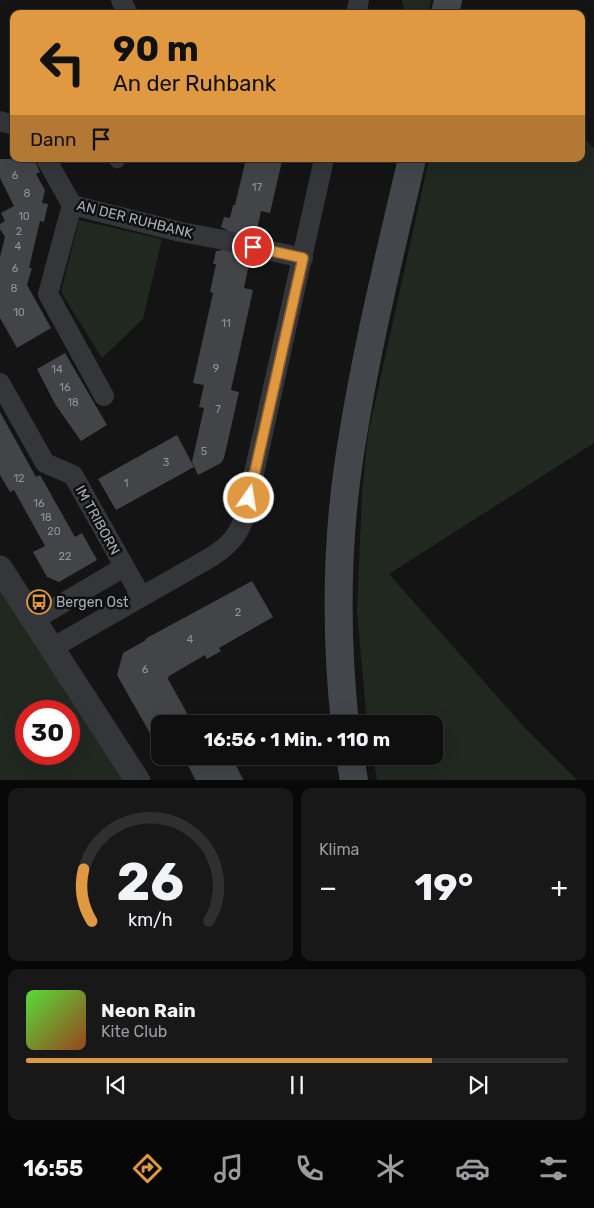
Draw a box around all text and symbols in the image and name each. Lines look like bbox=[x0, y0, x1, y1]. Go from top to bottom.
text: 90 m bbox=[113, 28, 199, 70]
icon: left bbox=[30, 30, 95, 95]
text: An der Ruhbank bbox=[113, 70, 276, 97]
icon: arrive bbox=[87, 125, 115, 153]
text: Dann bbox=[30, 128, 77, 151]
house number: 6 bbox=[12, 169, 19, 182]
house number: 17 bbox=[252, 181, 263, 194]
house number: 8 bbox=[24, 187, 31, 200]
street label: AN DER RUHBANK bbox=[75, 197, 195, 242]
house number: 10 bbox=[18, 210, 30, 223]
house number: 2 bbox=[16, 225, 22, 238]
pin bbox=[232, 226, 274, 268]
icon: arrive bbox=[239, 233, 267, 261]
house number: 4 bbox=[15, 240, 22, 253]
house number: 6 bbox=[12, 262, 19, 275]
house number: 8 bbox=[11, 282, 18, 295]
house number: 10 bbox=[13, 306, 25, 319]
house number: 11 bbox=[221, 317, 231, 330]
house number: 9 bbox=[213, 362, 219, 375]
house number: 14 bbox=[51, 363, 63, 376]
house number: 16 bbox=[59, 381, 71, 394]
house number: 18 bbox=[67, 396, 79, 409]
house number: 7 bbox=[215, 403, 221, 416]
house number: 5 bbox=[201, 445, 208, 458]
house number: 3 bbox=[163, 456, 170, 469]
position arrow bbox=[222, 471, 274, 523]
house number: 12 bbox=[13, 472, 25, 485]
house number: 1 bbox=[124, 477, 128, 490]
street label: IM TRIBORN bbox=[71, 483, 124, 558]
house number: 16 bbox=[33, 497, 45, 510]
house number: 18 bbox=[40, 511, 52, 524]
house number: 20 bbox=[47, 525, 61, 538]
house number: 22 bbox=[59, 550, 71, 563]
bus stop icon: Bergen Ost bbox=[26, 589, 52, 615]
place label: Bergen Ost bbox=[56, 594, 129, 611]
house number: 2 bbox=[235, 606, 241, 619]
house number: 4 bbox=[187, 633, 194, 646]
house number: 6 bbox=[142, 663, 149, 676]
speed limit sign: 30 bbox=[15, 700, 80, 765]
text: 16:56 · 1 Min. · 110 m bbox=[204, 728, 390, 751]
text: Klima bbox=[319, 840, 359, 859]
text: 26 bbox=[117, 851, 184, 913]
text: 19° bbox=[414, 864, 473, 910]
text: − bbox=[319, 871, 337, 904]
text: + bbox=[551, 871, 568, 904]
text: km/h bbox=[128, 909, 173, 930]
text: Neon Rain bbox=[101, 999, 196, 1022]
text: Kite Club bbox=[101, 1022, 167, 1041]
icon: previous bbox=[102, 1071, 130, 1099]
icon: pause bbox=[283, 1071, 311, 1099]
icon: next bbox=[464, 1071, 492, 1099]
icon: directions bbox=[130, 1151, 165, 1186]
icon: music bbox=[211, 1151, 246, 1186]
icon: phone bbox=[292, 1151, 327, 1186]
icon: climate bbox=[373, 1151, 408, 1186]
icon: car bbox=[455, 1151, 490, 1186]
icon: filters bbox=[536, 1151, 571, 1186]
text: 16:55 bbox=[23, 1155, 83, 1182]

